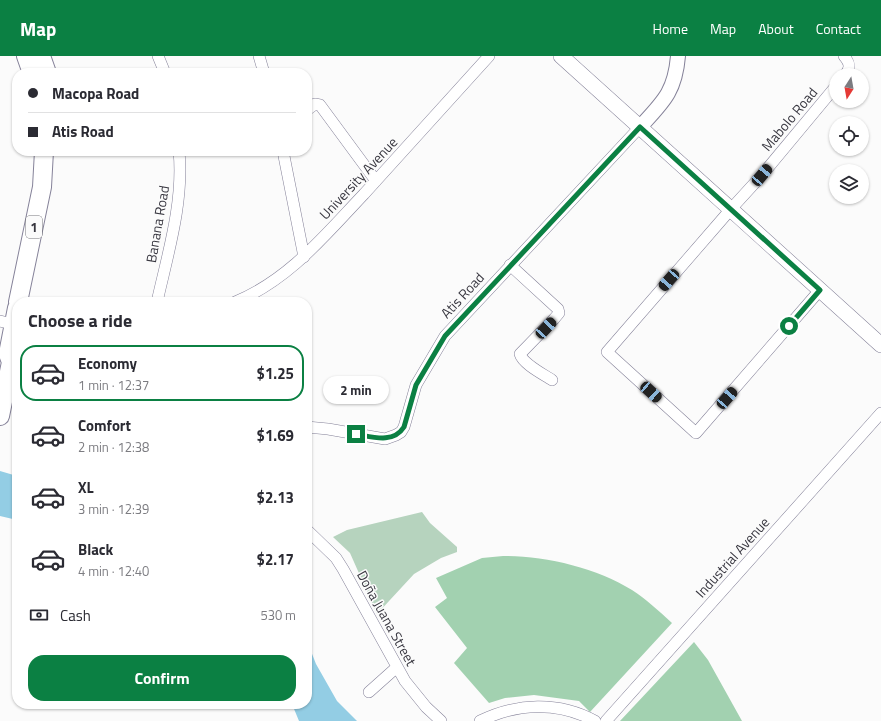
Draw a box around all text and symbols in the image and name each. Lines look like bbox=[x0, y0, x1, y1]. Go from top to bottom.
text: Map bbox=[20, 14, 56, 43]
text: Home bbox=[653, 18, 688, 39]
text: Map bbox=[710, 18, 736, 39]
text: About bbox=[758, 18, 794, 39]
text: Contact bbox=[816, 18, 861, 39]
north arrow bbox=[829, 68, 869, 108]
map controls bbox=[829, 68, 869, 204]
text: Macopa Road bbox=[52, 82, 139, 105]
street label: Mabolo Road bbox=[756, 83, 822, 155]
button: locate bbox=[829, 116, 869, 156]
text: Atis Road bbox=[52, 120, 114, 143]
street label: University Avenue bbox=[314, 132, 402, 224]
car bbox=[750, 162, 774, 188]
button: layers bbox=[829, 164, 869, 204]
street label: Banana Road bbox=[140, 184, 174, 264]
road number: 1 bbox=[26, 216, 42, 238]
street label: Atis Road bbox=[435, 267, 489, 323]
car bbox=[657, 267, 681, 293]
text: Choose a ride bbox=[28, 307, 132, 334]
car bbox=[533, 315, 559, 341]
route start bbox=[780, 317, 798, 335]
text: Economy bbox=[78, 352, 137, 375]
icon: car bbox=[30, 355, 66, 391]
text: $1.25 bbox=[257, 362, 294, 385]
text: 1 min · 12:37 bbox=[78, 375, 149, 395]
callout: 2 min bbox=[323, 376, 389, 404]
text: 2 min bbox=[340, 380, 372, 400]
car bbox=[638, 380, 664, 404]
car bbox=[715, 385, 739, 411]
text: Comfort bbox=[78, 414, 131, 437]
icon: car bbox=[30, 417, 66, 453]
text: $1.69 bbox=[257, 424, 294, 447]
route end bbox=[347, 425, 365, 443]
text: 2 min · 12:38 bbox=[78, 437, 149, 457]
text: XL bbox=[78, 476, 94, 499]
icon: car bbox=[30, 479, 66, 515]
text: $2.13 bbox=[257, 486, 294, 509]
text: 3 min · 12:39 bbox=[78, 499, 149, 519]
street label: Industrial Avenue bbox=[690, 512, 774, 602]
text: Black bbox=[78, 538, 113, 561]
icon: car bbox=[30, 541, 66, 577]
text: $2.17 bbox=[257, 548, 294, 571]
text: 4 min · 12:40 bbox=[78, 561, 149, 581]
street label: Doña Juana Street bbox=[352, 566, 422, 670]
icon: cash bbox=[28, 604, 50, 626]
text: Cash bbox=[60, 604, 91, 627]
text: 530 m bbox=[260, 605, 296, 625]
button: Confirm bbox=[28, 655, 296, 701]

